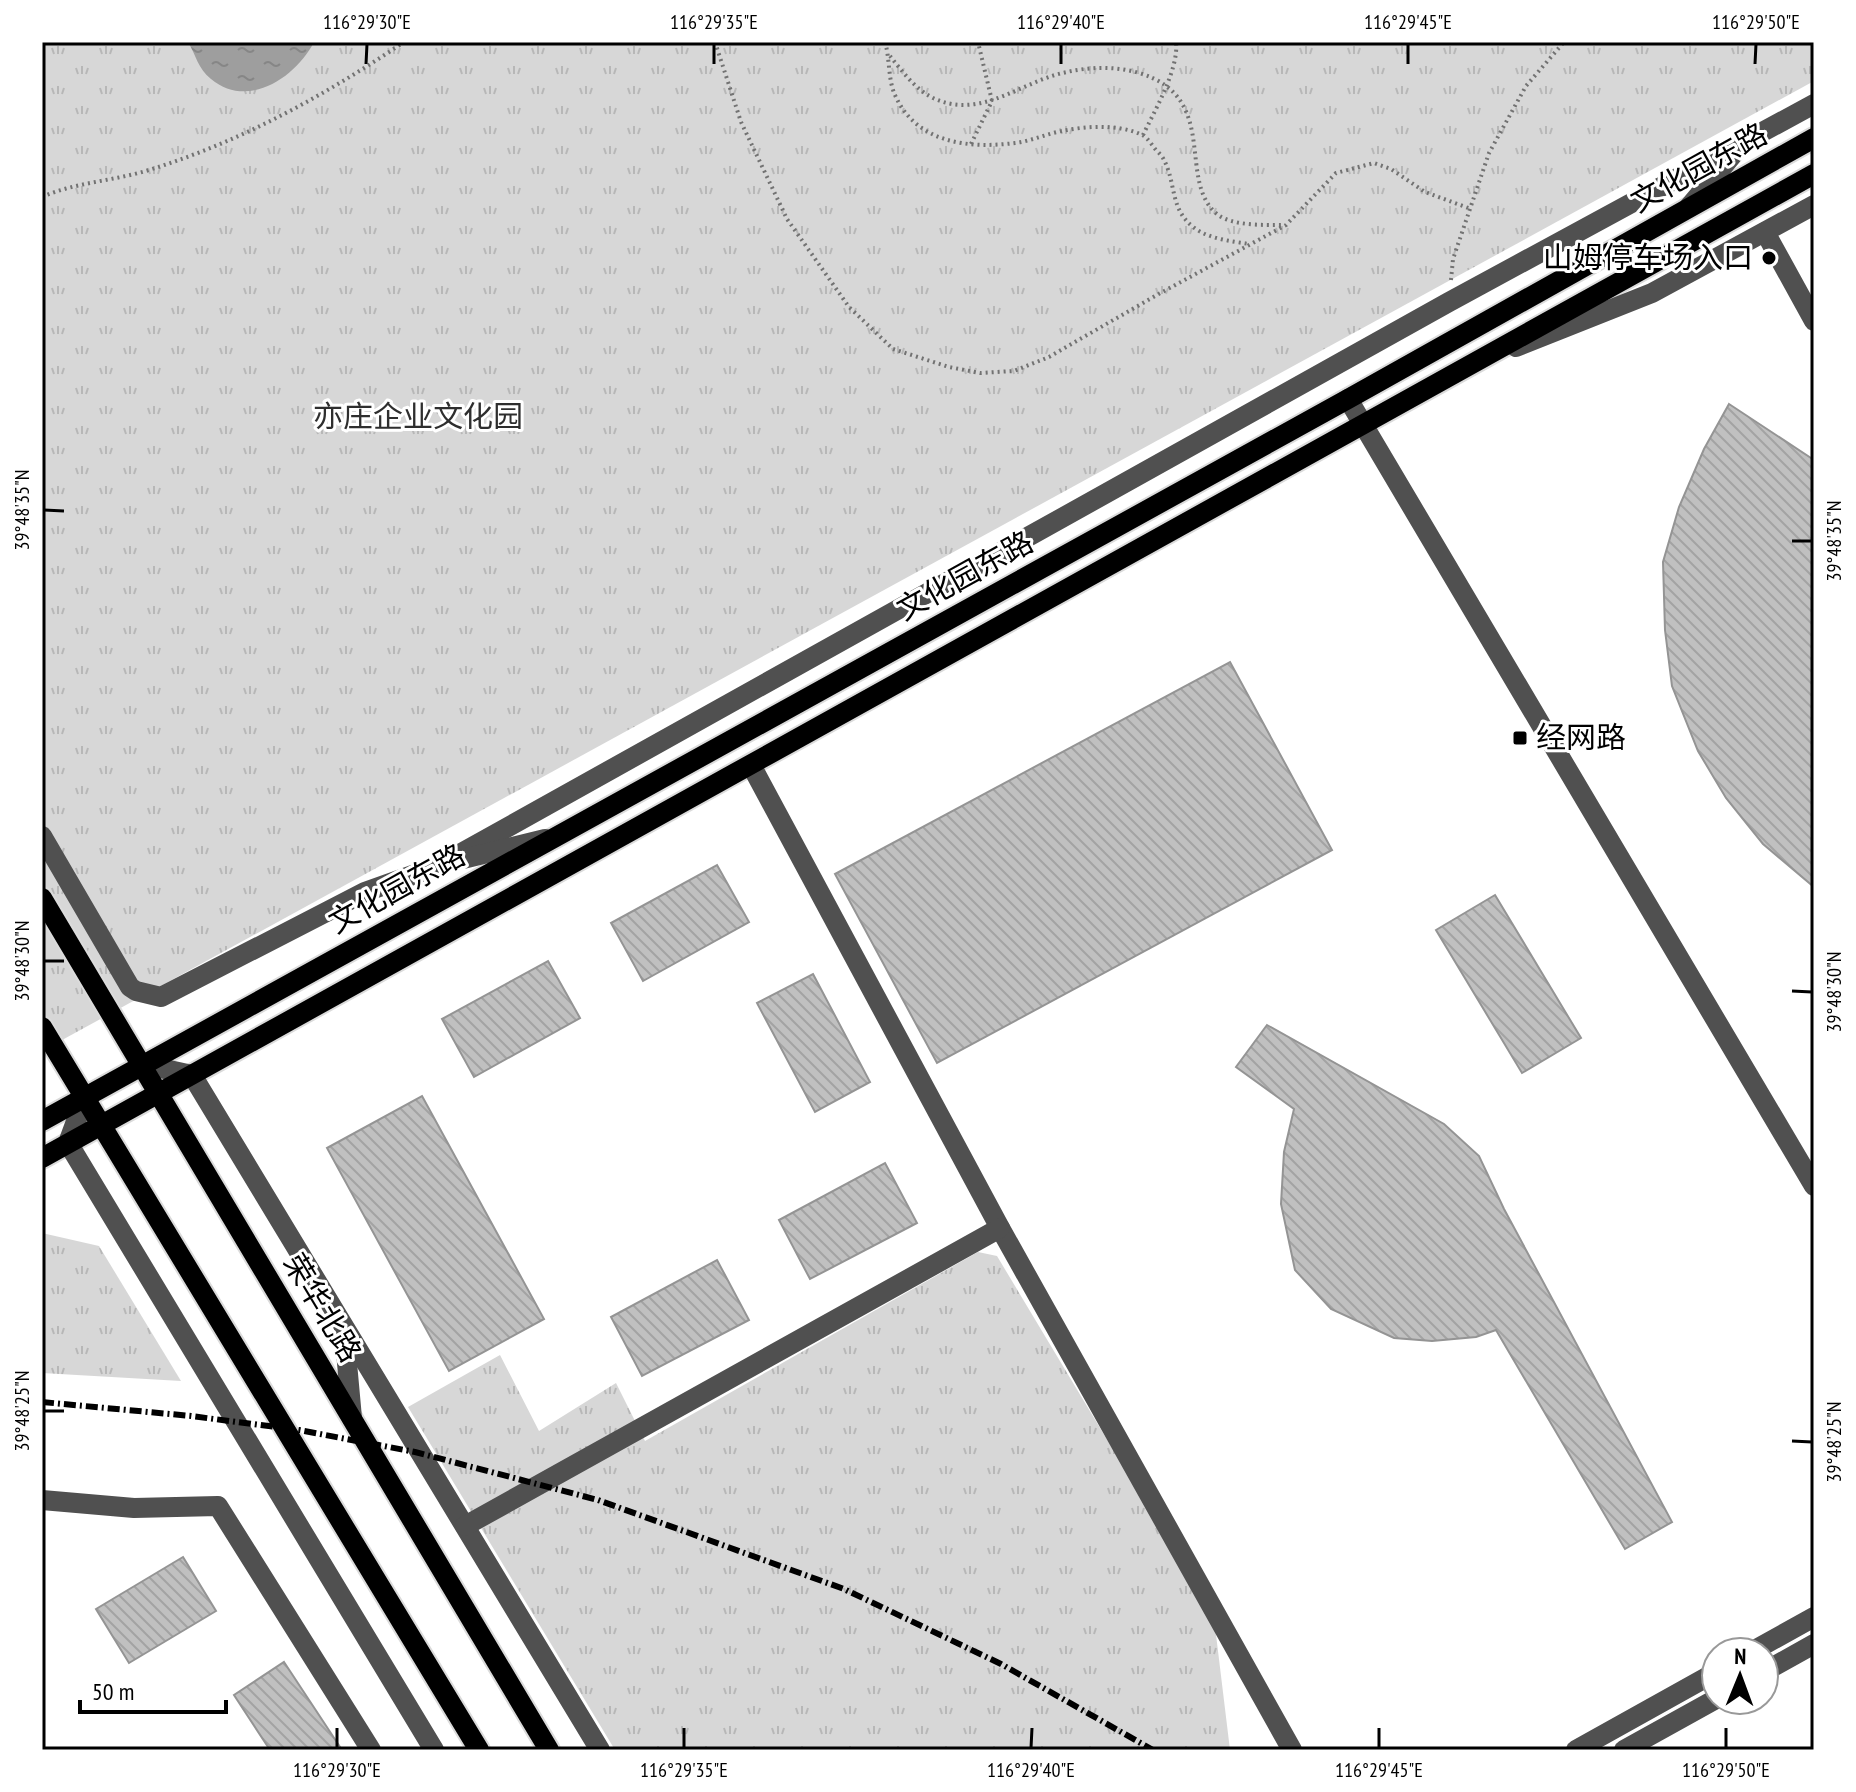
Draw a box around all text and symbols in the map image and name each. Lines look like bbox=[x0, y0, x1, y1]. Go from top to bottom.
text: 116°29'30"E bbox=[323, 9, 411, 35]
text: 116°29'35"E bbox=[670, 9, 758, 35]
text: 116°29'40"E bbox=[1017, 9, 1105, 35]
text: 116°29'45"E bbox=[1364, 9, 1452, 35]
text: 116°29'50"E bbox=[1712, 9, 1800, 35]
street label: 文化园东路 bbox=[1623, 113, 1773, 220]
place label: 山姆停车场入口 bbox=[1543, 237, 1753, 276]
marker: 山姆停车场入口 bbox=[1760, 249, 1778, 267]
park label: 亦庄企业文化园 bbox=[313, 396, 523, 435]
text: 39°48'35"N bbox=[9, 470, 35, 550]
text: 39°48'35"N bbox=[1821, 501, 1847, 581]
street label: 文化园东路 bbox=[889, 521, 1039, 628]
place label: 经网路 bbox=[1536, 717, 1626, 756]
marker: 经网路 bbox=[1511, 729, 1529, 747]
street label: 文化园东路 bbox=[321, 834, 471, 941]
text: 39°48'30"N bbox=[9, 921, 35, 1001]
text: 39°48'30"N bbox=[1821, 952, 1847, 1032]
street label: 荣华北路 bbox=[276, 1246, 371, 1369]
text: 39°48'25"N bbox=[9, 1371, 35, 1451]
text: 39°48'25"N bbox=[1821, 1402, 1847, 1482]
north arrow bbox=[1700, 1636, 1780, 1716]
text: N bbox=[1734, 1642, 1747, 1670]
scale bar bbox=[80, 1664, 226, 1714]
text: 50 m bbox=[92, 1676, 134, 1707]
text: 116°29'30"E bbox=[293, 1757, 381, 1783]
text: 116°29'35"E bbox=[640, 1757, 728, 1783]
text: 116°29'40"E bbox=[987, 1757, 1075, 1783]
text: 116°29'45"E bbox=[1335, 1757, 1423, 1783]
text: 116°29'50"E bbox=[1682, 1757, 1770, 1783]

